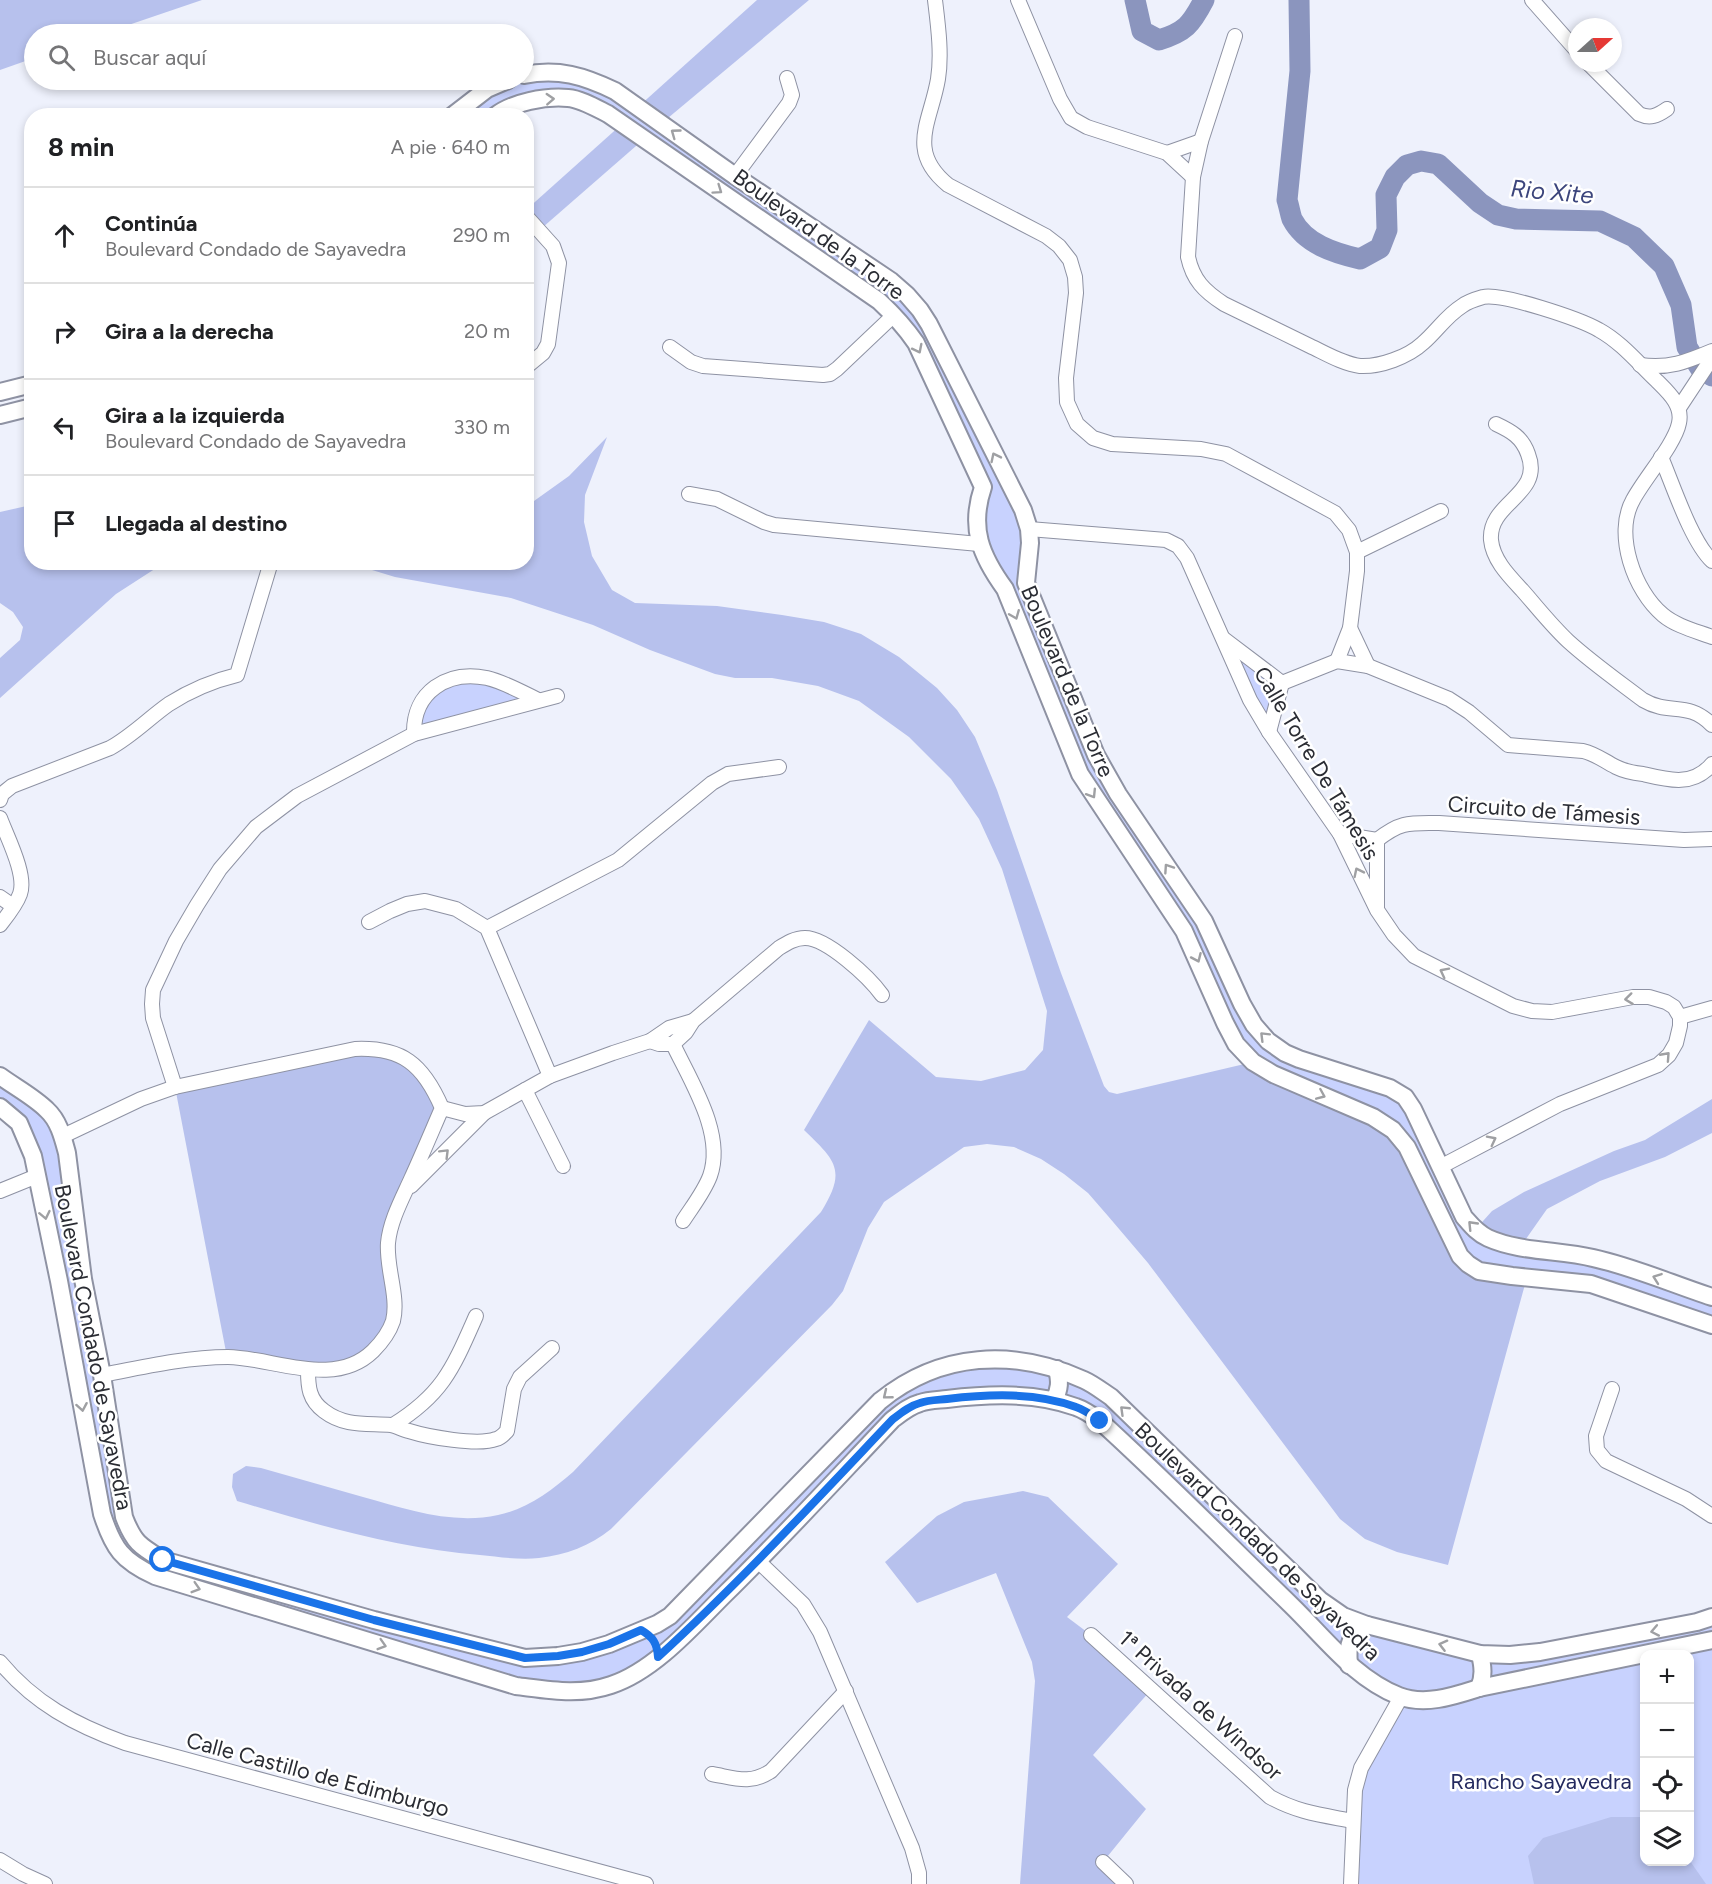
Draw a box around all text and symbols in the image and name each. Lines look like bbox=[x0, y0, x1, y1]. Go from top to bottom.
north arrow bbox=[1568, 18, 1622, 72]
search box bbox=[24, 24, 534, 90]
icon: search bbox=[45, 41, 78, 74]
text: Buscar aquí bbox=[93, 44, 206, 71]
one-way arrow bbox=[545, 93, 554, 106]
one-way arrow bbox=[671, 129, 682, 140]
text: 8 min bbox=[48, 131, 114, 163]
text: A pie · 640 m bbox=[391, 135, 510, 159]
street label: Boulevard de la Torre bbox=[728, 163, 910, 306]
water label: Rio Xite bbox=[1509, 173, 1595, 210]
one-way arrow bbox=[711, 183, 722, 194]
text: Continúa bbox=[105, 210, 198, 237]
icon: ahead bbox=[48, 219, 81, 252]
text: 290 m bbox=[453, 223, 510, 247]
text: Boulevard Condado de Sayavedra bbox=[105, 237, 406, 261]
icon: right bbox=[48, 315, 81, 348]
text: Gira a la derecha bbox=[105, 318, 274, 345]
text: 20 m bbox=[464, 319, 510, 343]
one-way arrow bbox=[911, 342, 922, 353]
text: Gira a la izquierda bbox=[105, 402, 285, 429]
icon: left bbox=[48, 411, 81, 444]
text: 330 m bbox=[453, 415, 510, 439]
text: Boulevard Condado de Sayavedra bbox=[105, 429, 406, 453]
one-way arrow bbox=[991, 452, 1002, 463]
icon: arrive bbox=[48, 507, 81, 540]
text: Llegada al destino bbox=[105, 510, 287, 537]
street label: Boulevard de la Torre bbox=[1015, 581, 1120, 781]
one-way arrow bbox=[1008, 608, 1020, 619]
street label: Calle Torre De Támesis bbox=[1248, 662, 1385, 865]
one-way arrow bbox=[1085, 787, 1096, 798]
street label: Circuito de Támesis bbox=[1447, 790, 1641, 831]
one-way arrow bbox=[1164, 863, 1175, 874]
one-way arrow bbox=[1354, 868, 1366, 879]
one-way arrow bbox=[1190, 951, 1202, 962]
one-way arrow bbox=[1440, 967, 1451, 979]
one-way arrow bbox=[1625, 992, 1634, 1004]
one-way arrow bbox=[1261, 1032, 1271, 1043]
one-way arrow bbox=[1659, 1052, 1670, 1062]
one-way arrow bbox=[1314, 1088, 1325, 1100]
one-way arrow bbox=[1486, 1135, 1497, 1147]
one-way arrow bbox=[437, 1149, 448, 1160]
street label: Boulevard Condado de Sayavedra bbox=[49, 1182, 138, 1512]
one-way arrow bbox=[38, 1210, 51, 1220]
one-way arrow bbox=[1468, 1221, 1479, 1232]
one-way arrow bbox=[1652, 1272, 1663, 1285]
one-way arrow bbox=[883, 1387, 894, 1398]
one-way arrow bbox=[75, 1402, 88, 1412]
one-way arrow bbox=[1121, 1406, 1132, 1417]
route end bbox=[1086, 1407, 1112, 1433]
street label: Boulevard Condado de Sayavedra bbox=[1129, 1417, 1386, 1666]
route start bbox=[149, 1546, 175, 1572]
one-way arrow bbox=[190, 1581, 201, 1593]
one-way arrow bbox=[1651, 1624, 1661, 1637]
street label: 1ª Privada de Windsor bbox=[1113, 1625, 1289, 1786]
one-way arrow bbox=[376, 1638, 387, 1650]
one-way arrow bbox=[1438, 1639, 1448, 1652]
map controls bbox=[1640, 1650, 1694, 1866]
button: + bbox=[1640, 1650, 1694, 1704]
button: − bbox=[1640, 1704, 1694, 1758]
street label: Calle Castillo de Edimburgo bbox=[183, 1726, 452, 1823]
button: locate bbox=[1640, 1758, 1694, 1812]
park label: Rancho Sayavedra bbox=[1450, 1768, 1632, 1795]
button: layers bbox=[1640, 1812, 1694, 1866]

